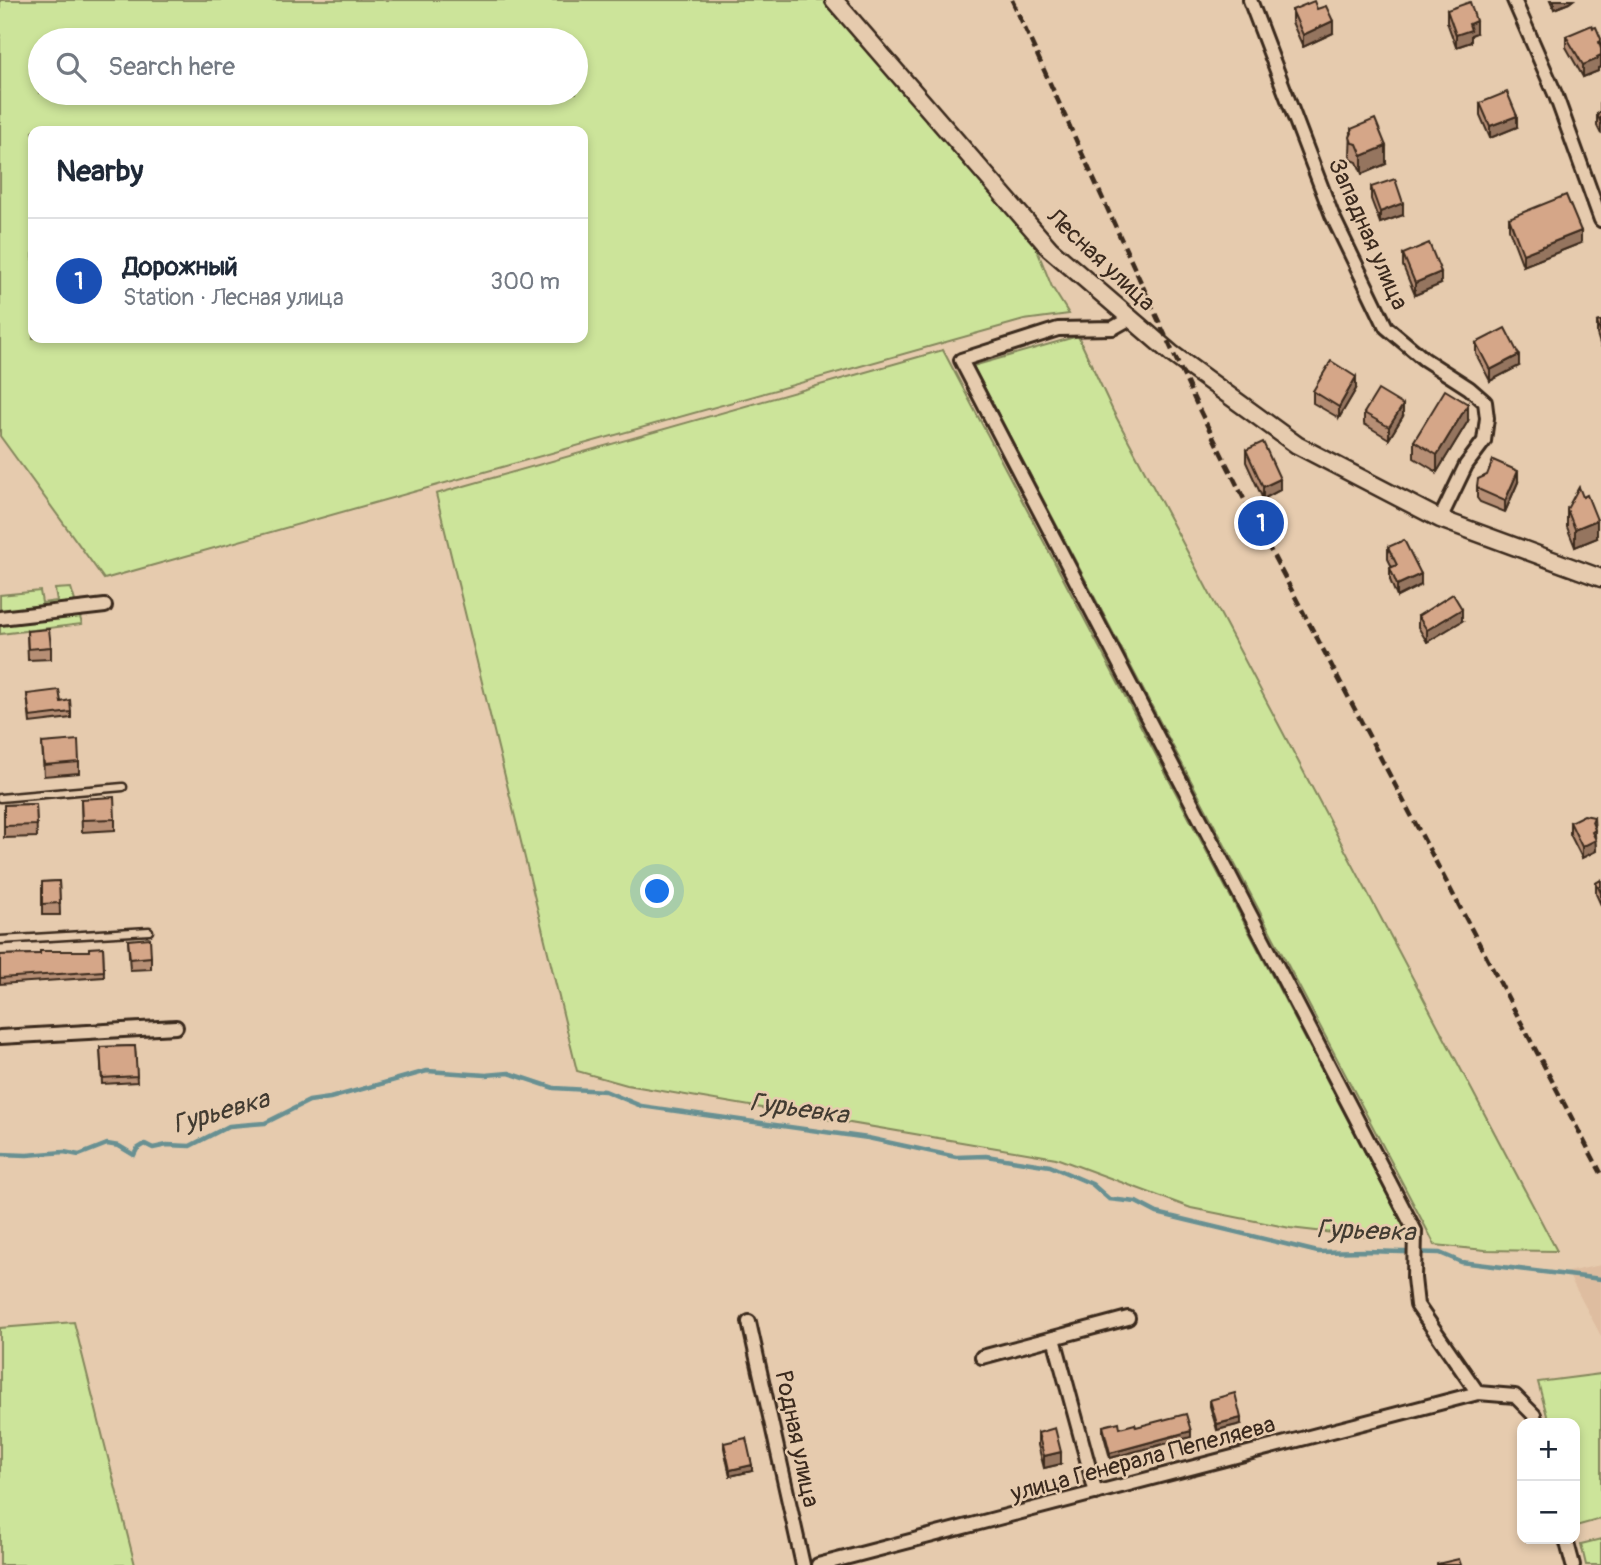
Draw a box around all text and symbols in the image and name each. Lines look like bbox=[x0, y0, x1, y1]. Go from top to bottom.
search box bbox=[28, 28, 588, 105]
icon: search bbox=[52, 48, 90, 86]
text: Search here bbox=[108, 51, 235, 83]
text: Nearby bbox=[56, 153, 143, 190]
street label: Западная улица bbox=[1322, 154, 1414, 314]
street label: Лесная улица bbox=[1040, 202, 1161, 318]
text: Дорожный bbox=[123, 251, 238, 283]
text: 1 bbox=[75, 267, 84, 296]
text: 300 m bbox=[490, 267, 560, 296]
text: Station · Лесная улица bbox=[123, 283, 344, 312]
pin: 1 bbox=[1238, 497, 1284, 549]
your location bbox=[640, 874, 674, 908]
water label: Гурьевка bbox=[169, 1082, 275, 1141]
water label: Гурьевка bbox=[748, 1086, 852, 1132]
water label: Гурьевка bbox=[1316, 1213, 1418, 1249]
street label: Родная улица bbox=[768, 1368, 826, 1510]
street label: улица Генерала Пепеляева bbox=[1007, 1410, 1278, 1509]
map controls bbox=[1517, 1418, 1580, 1544]
button: + bbox=[1517, 1418, 1580, 1481]
button: − bbox=[1517, 1481, 1580, 1544]

